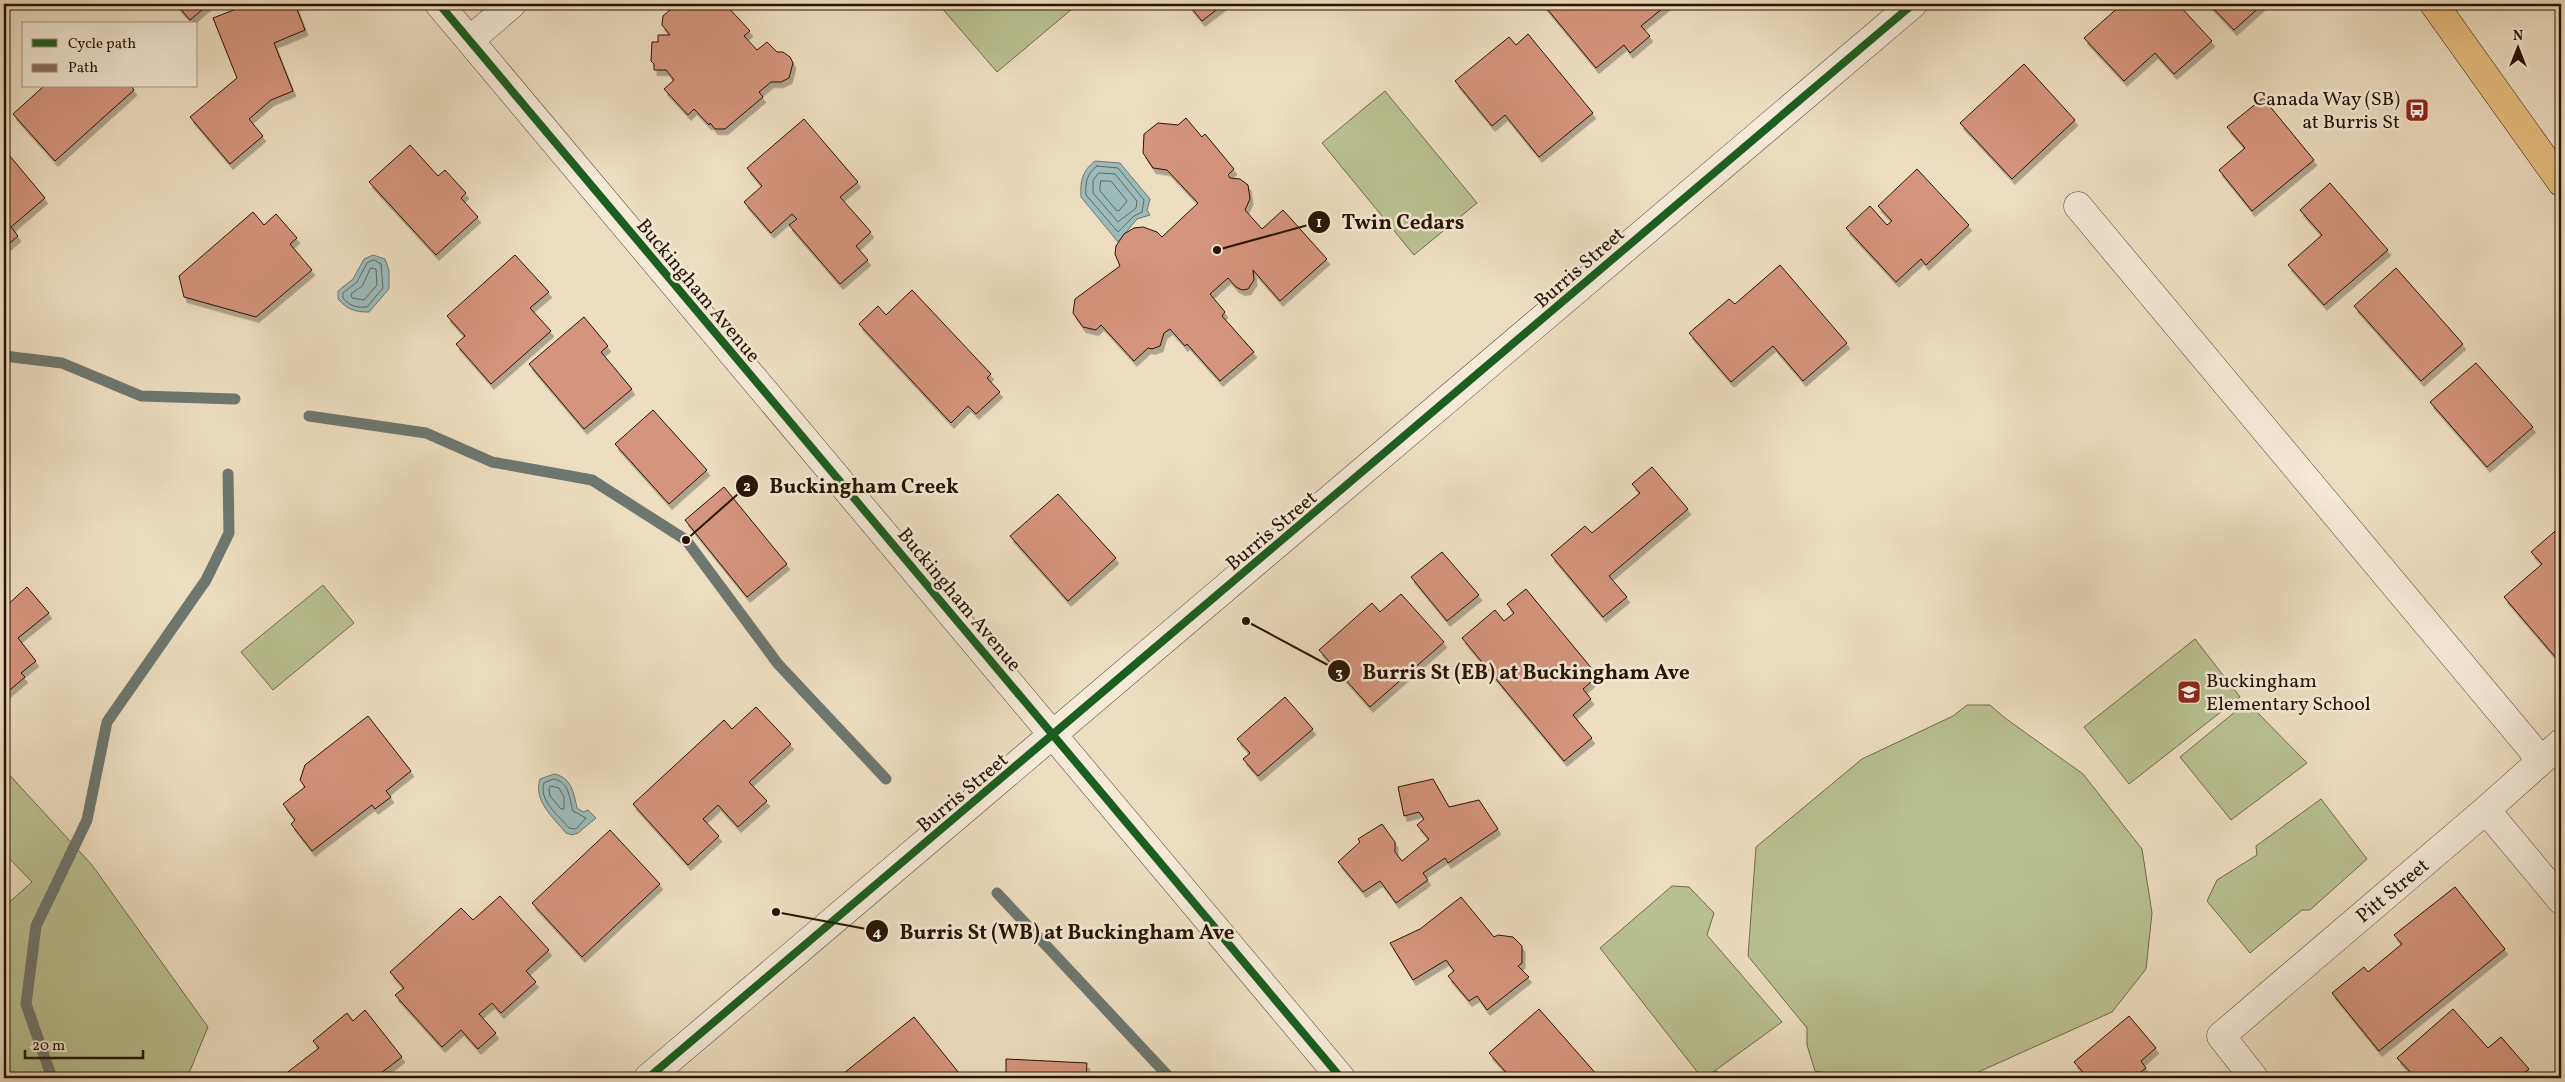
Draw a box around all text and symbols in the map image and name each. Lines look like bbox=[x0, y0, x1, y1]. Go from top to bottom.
legend bbox=[22, 22, 198, 88]
north arrow bbox=[2492, 22, 2542, 72]
text: N bbox=[2513, 27, 2523, 46]
text: Cycle path bbox=[68, 34, 136, 55]
text: Path bbox=[68, 58, 98, 79]
place label: Canada Way (SB) at Burris St bbox=[2253, 86, 2400, 137]
bus stop icon: Canada Way (SB) at Burris St bbox=[2404, 97, 2430, 123]
callout: Twin Cedars bbox=[1306, 204, 1474, 240]
text: Twin Cedars bbox=[1342, 209, 1464, 238]
street label: Buckingham Avenue bbox=[629, 213, 766, 369]
text: 1 bbox=[1316, 213, 1322, 234]
street label: Burris Street bbox=[1529, 221, 1632, 316]
callout: Buckingham Creek bbox=[735, 468, 969, 504]
text: Buckingham Creek bbox=[769, 473, 959, 502]
text: 2 bbox=[743, 477, 751, 498]
street label: Burris Street bbox=[1221, 485, 1324, 578]
street label: Buckingham Avenue bbox=[890, 522, 1027, 678]
callout: Burris St (EB) at Buckingham Ave bbox=[1327, 653, 1699, 689]
text: Burris St (EB) at Buckingham Ave bbox=[1362, 659, 1690, 688]
text: 3 bbox=[1335, 663, 1343, 684]
place label: Buckingham Elementary School bbox=[2206, 668, 2371, 719]
school or university icon: Buckingham Elementary School bbox=[2176, 679, 2202, 705]
street label: Burris Street bbox=[912, 747, 1015, 840]
street label: Pitt Street bbox=[2351, 853, 2436, 931]
callout: Burris St (WB) at Buckingham Ave bbox=[864, 913, 1245, 949]
text: Burris St (WB) at Buckingham Ave bbox=[899, 919, 1235, 948]
text: 4 bbox=[872, 923, 882, 944]
scale bar bbox=[25, 1027, 142, 1059]
text: 20 m bbox=[32, 1036, 65, 1057]

